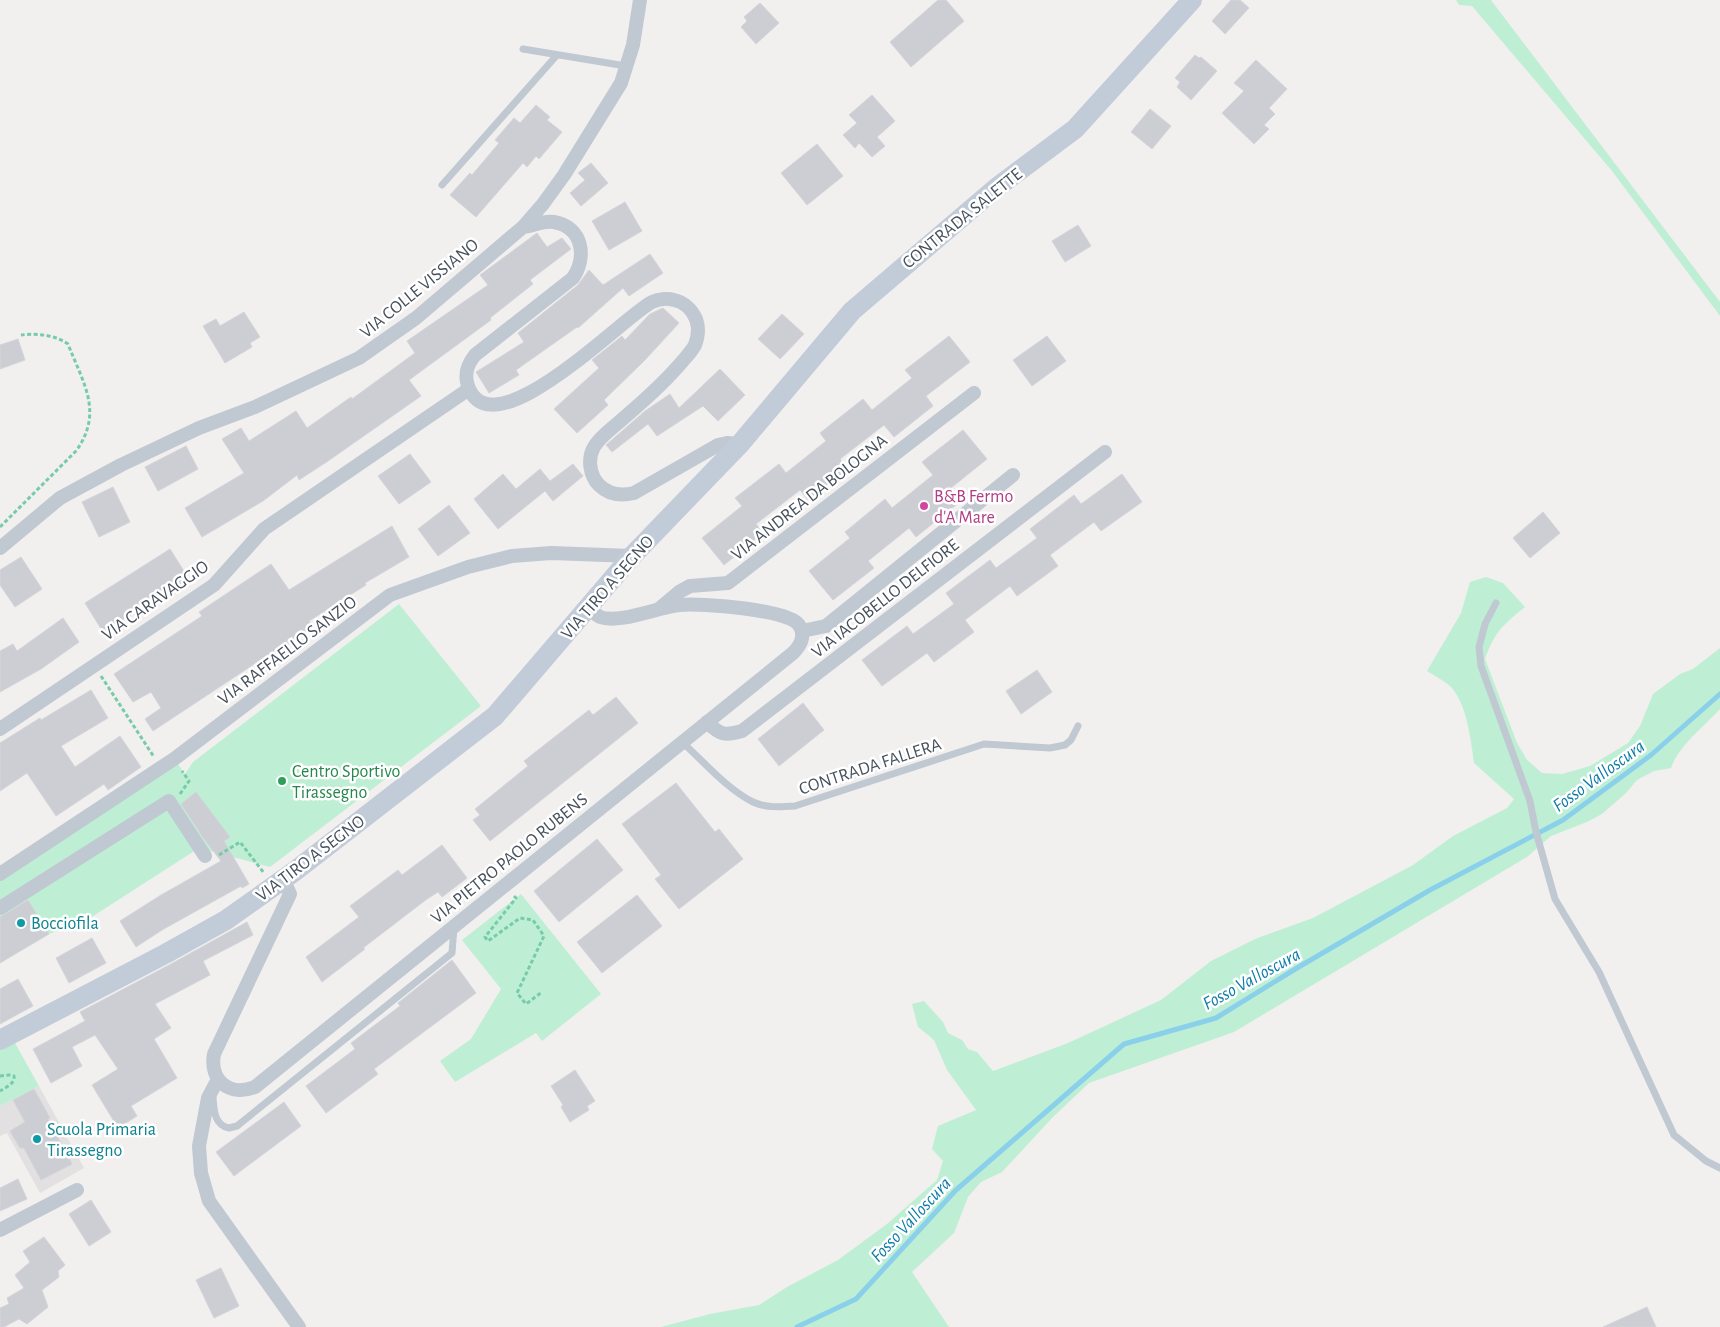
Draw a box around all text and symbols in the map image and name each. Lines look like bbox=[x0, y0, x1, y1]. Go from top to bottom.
street label: CONTRADA SALETTE bbox=[899, 165, 1026, 272]
street label: VIA COLLE VISSIANO bbox=[357, 236, 482, 342]
street label: VIA ANDREA DA BOLOGNA bbox=[728, 431, 891, 564]
place label: B&B Fermo d'A Mare bbox=[934, 488, 1013, 527]
marker: B&B Fermo d'A Mare bbox=[918, 500, 930, 512]
street label: VIA TIRO A SEGNO bbox=[558, 532, 657, 643]
street label: VIA IACOBELLO DELFIORE bbox=[809, 536, 963, 662]
street label: VIA CARAVAGGIO bbox=[99, 557, 212, 644]
street label: VIA RAFFAELLO SANZIO bbox=[215, 593, 360, 709]
street label: CONTRADA FALLERA bbox=[797, 735, 944, 798]
water label: Fosso Valloscura bbox=[1550, 737, 1648, 816]
place label: Centro Sportivo Tirassegno bbox=[292, 763, 401, 802]
marker: Centro Sportivo Tirassegno bbox=[276, 775, 288, 787]
street label: VIA PIETRO PAOLO RUBENS bbox=[428, 790, 591, 927]
street label: VIA TIRO A SEGNO bbox=[253, 812, 368, 905]
place label: Bocciofila bbox=[31, 915, 99, 933]
marker: Bocciofila bbox=[15, 917, 27, 929]
water label: Fosso Valloscura bbox=[1200, 945, 1304, 1014]
place label: Scuola Primaria Tirassegno bbox=[47, 1121, 156, 1160]
marker: Scuola Primaria Tirassegno bbox=[31, 1133, 43, 1145]
water label: Fosso Valloscura bbox=[867, 1174, 955, 1266]

